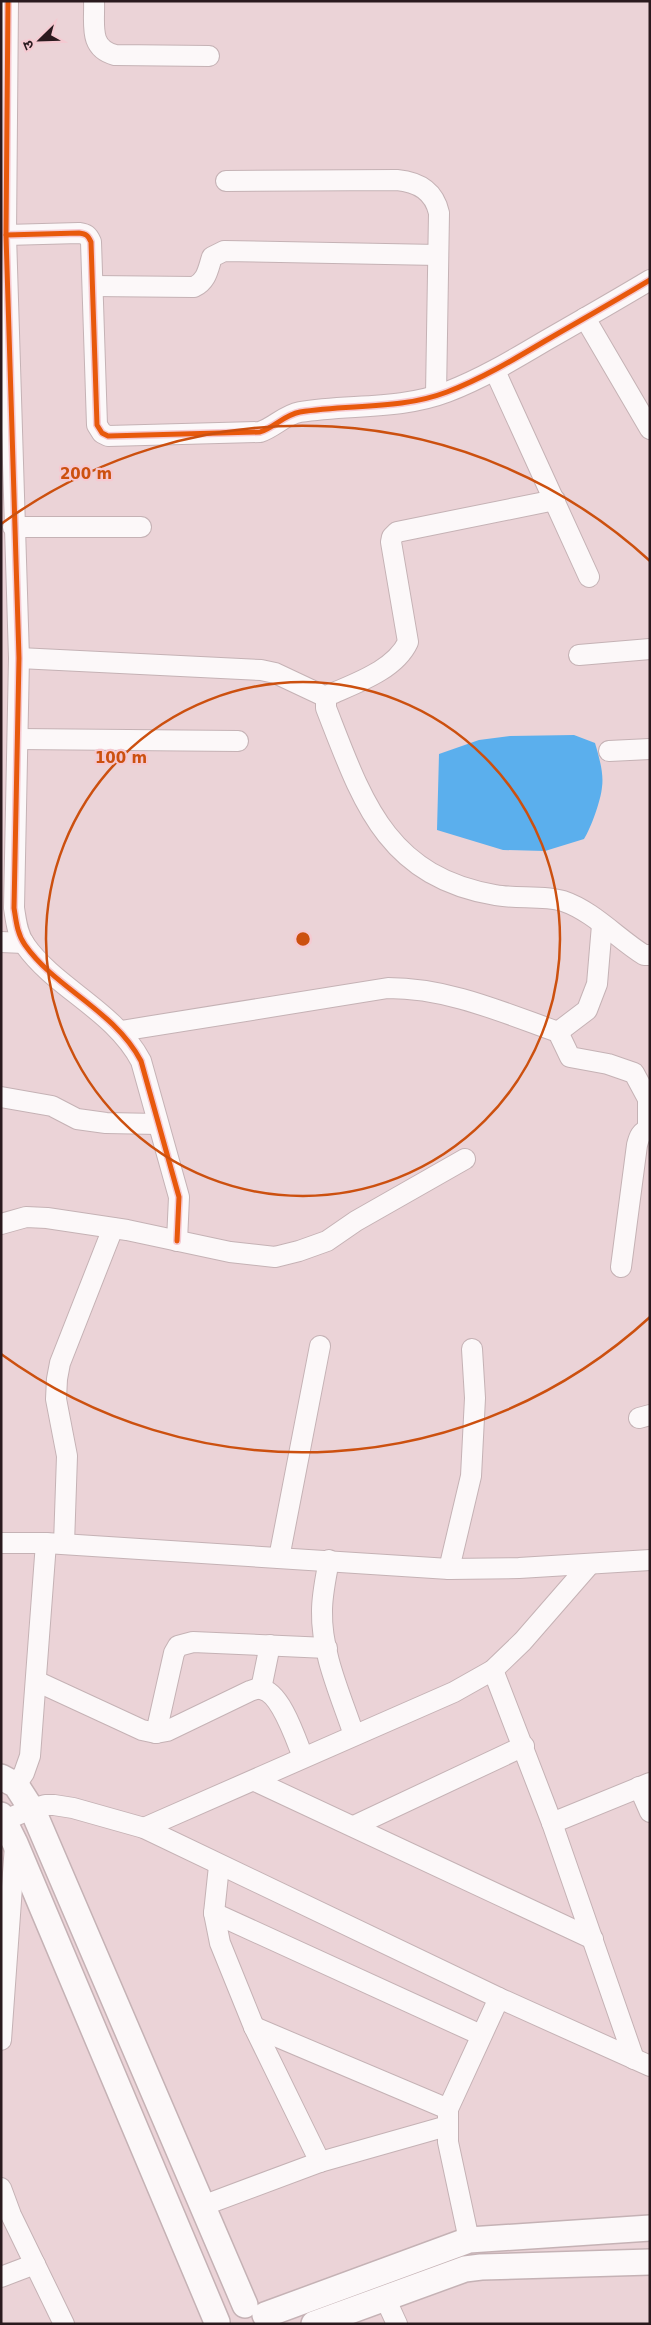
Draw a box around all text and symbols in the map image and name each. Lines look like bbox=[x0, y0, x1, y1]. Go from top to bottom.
north arrow bbox=[15, 15, 65, 65]
text: उ bbox=[19, 37, 37, 52]
text: 200 m bbox=[60, 465, 112, 483]
text: 100 m bbox=[95, 749, 147, 767]
centre of rings bbox=[294, 930, 312, 948]

